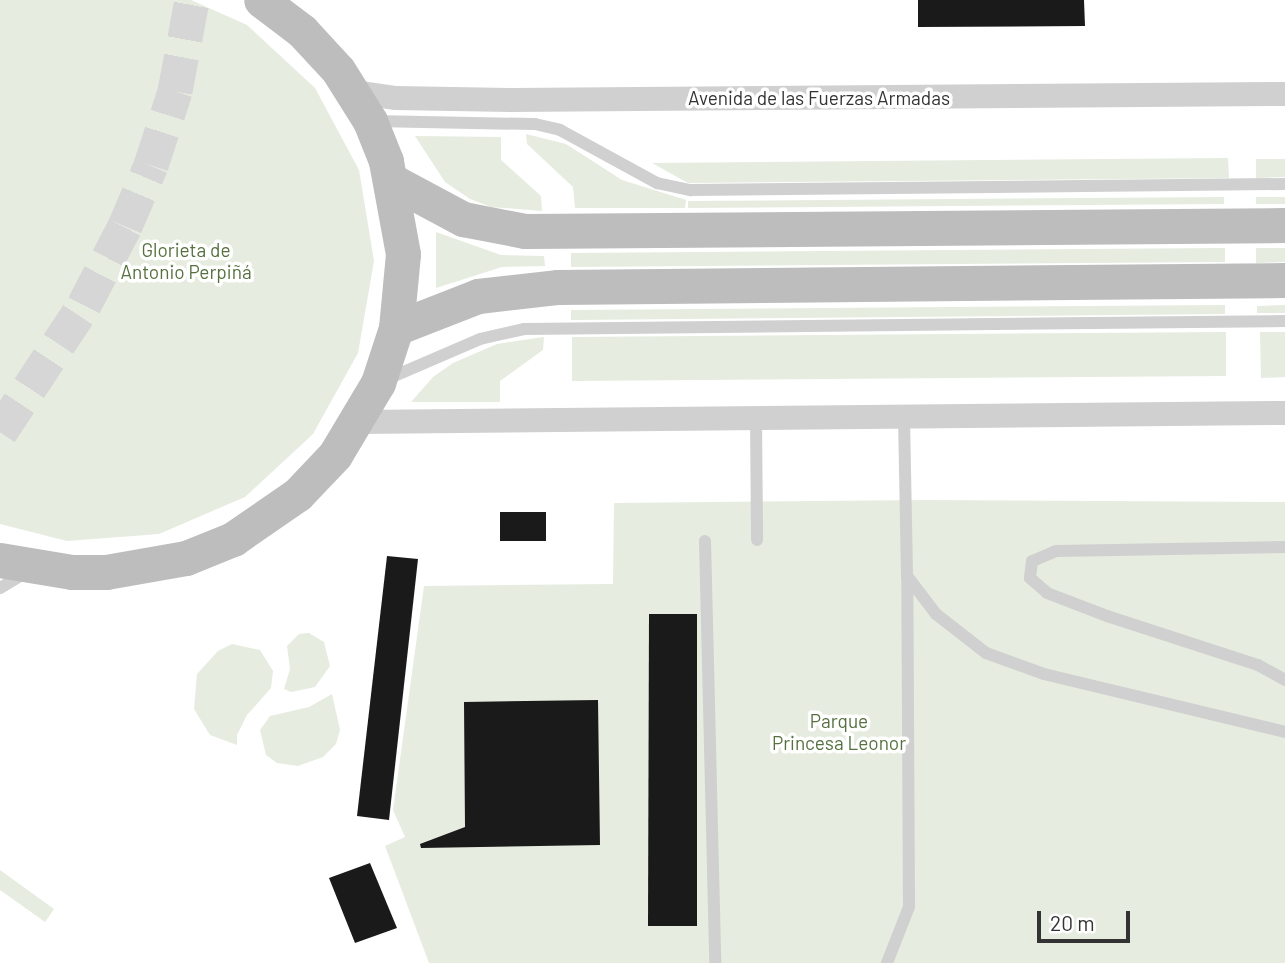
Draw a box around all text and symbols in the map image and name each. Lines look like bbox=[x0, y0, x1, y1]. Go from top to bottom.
street label: Avenida de las Fuerzas Armadas bbox=[688, 87, 950, 109]
park label: Glorieta de Antonio Perpiñá bbox=[120, 239, 252, 283]
park label: Parque Princesa Leonor bbox=[772, 710, 906, 754]
scale bar bbox=[1040, 897, 1133, 941]
text: 20 m bbox=[1050, 910, 1095, 935]

